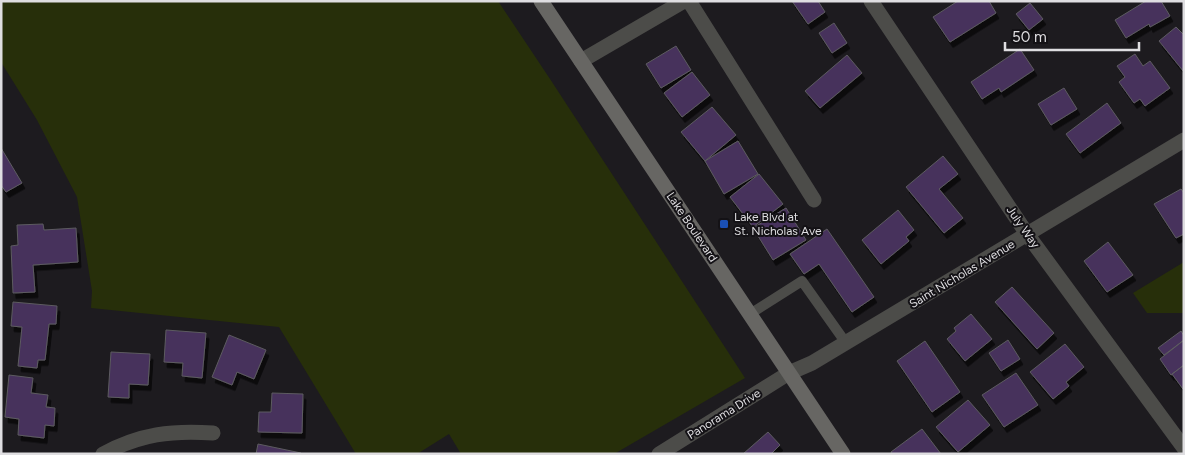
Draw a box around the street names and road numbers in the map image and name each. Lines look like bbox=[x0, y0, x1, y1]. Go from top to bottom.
street label: Lake Boulevard bbox=[664, 190, 720, 264]
street label: July Way bbox=[1003, 203, 1043, 251]
street label: Saint Nicholas Avenue bbox=[907, 237, 1018, 311]
street label: Panorama Drive bbox=[685, 386, 764, 442]

